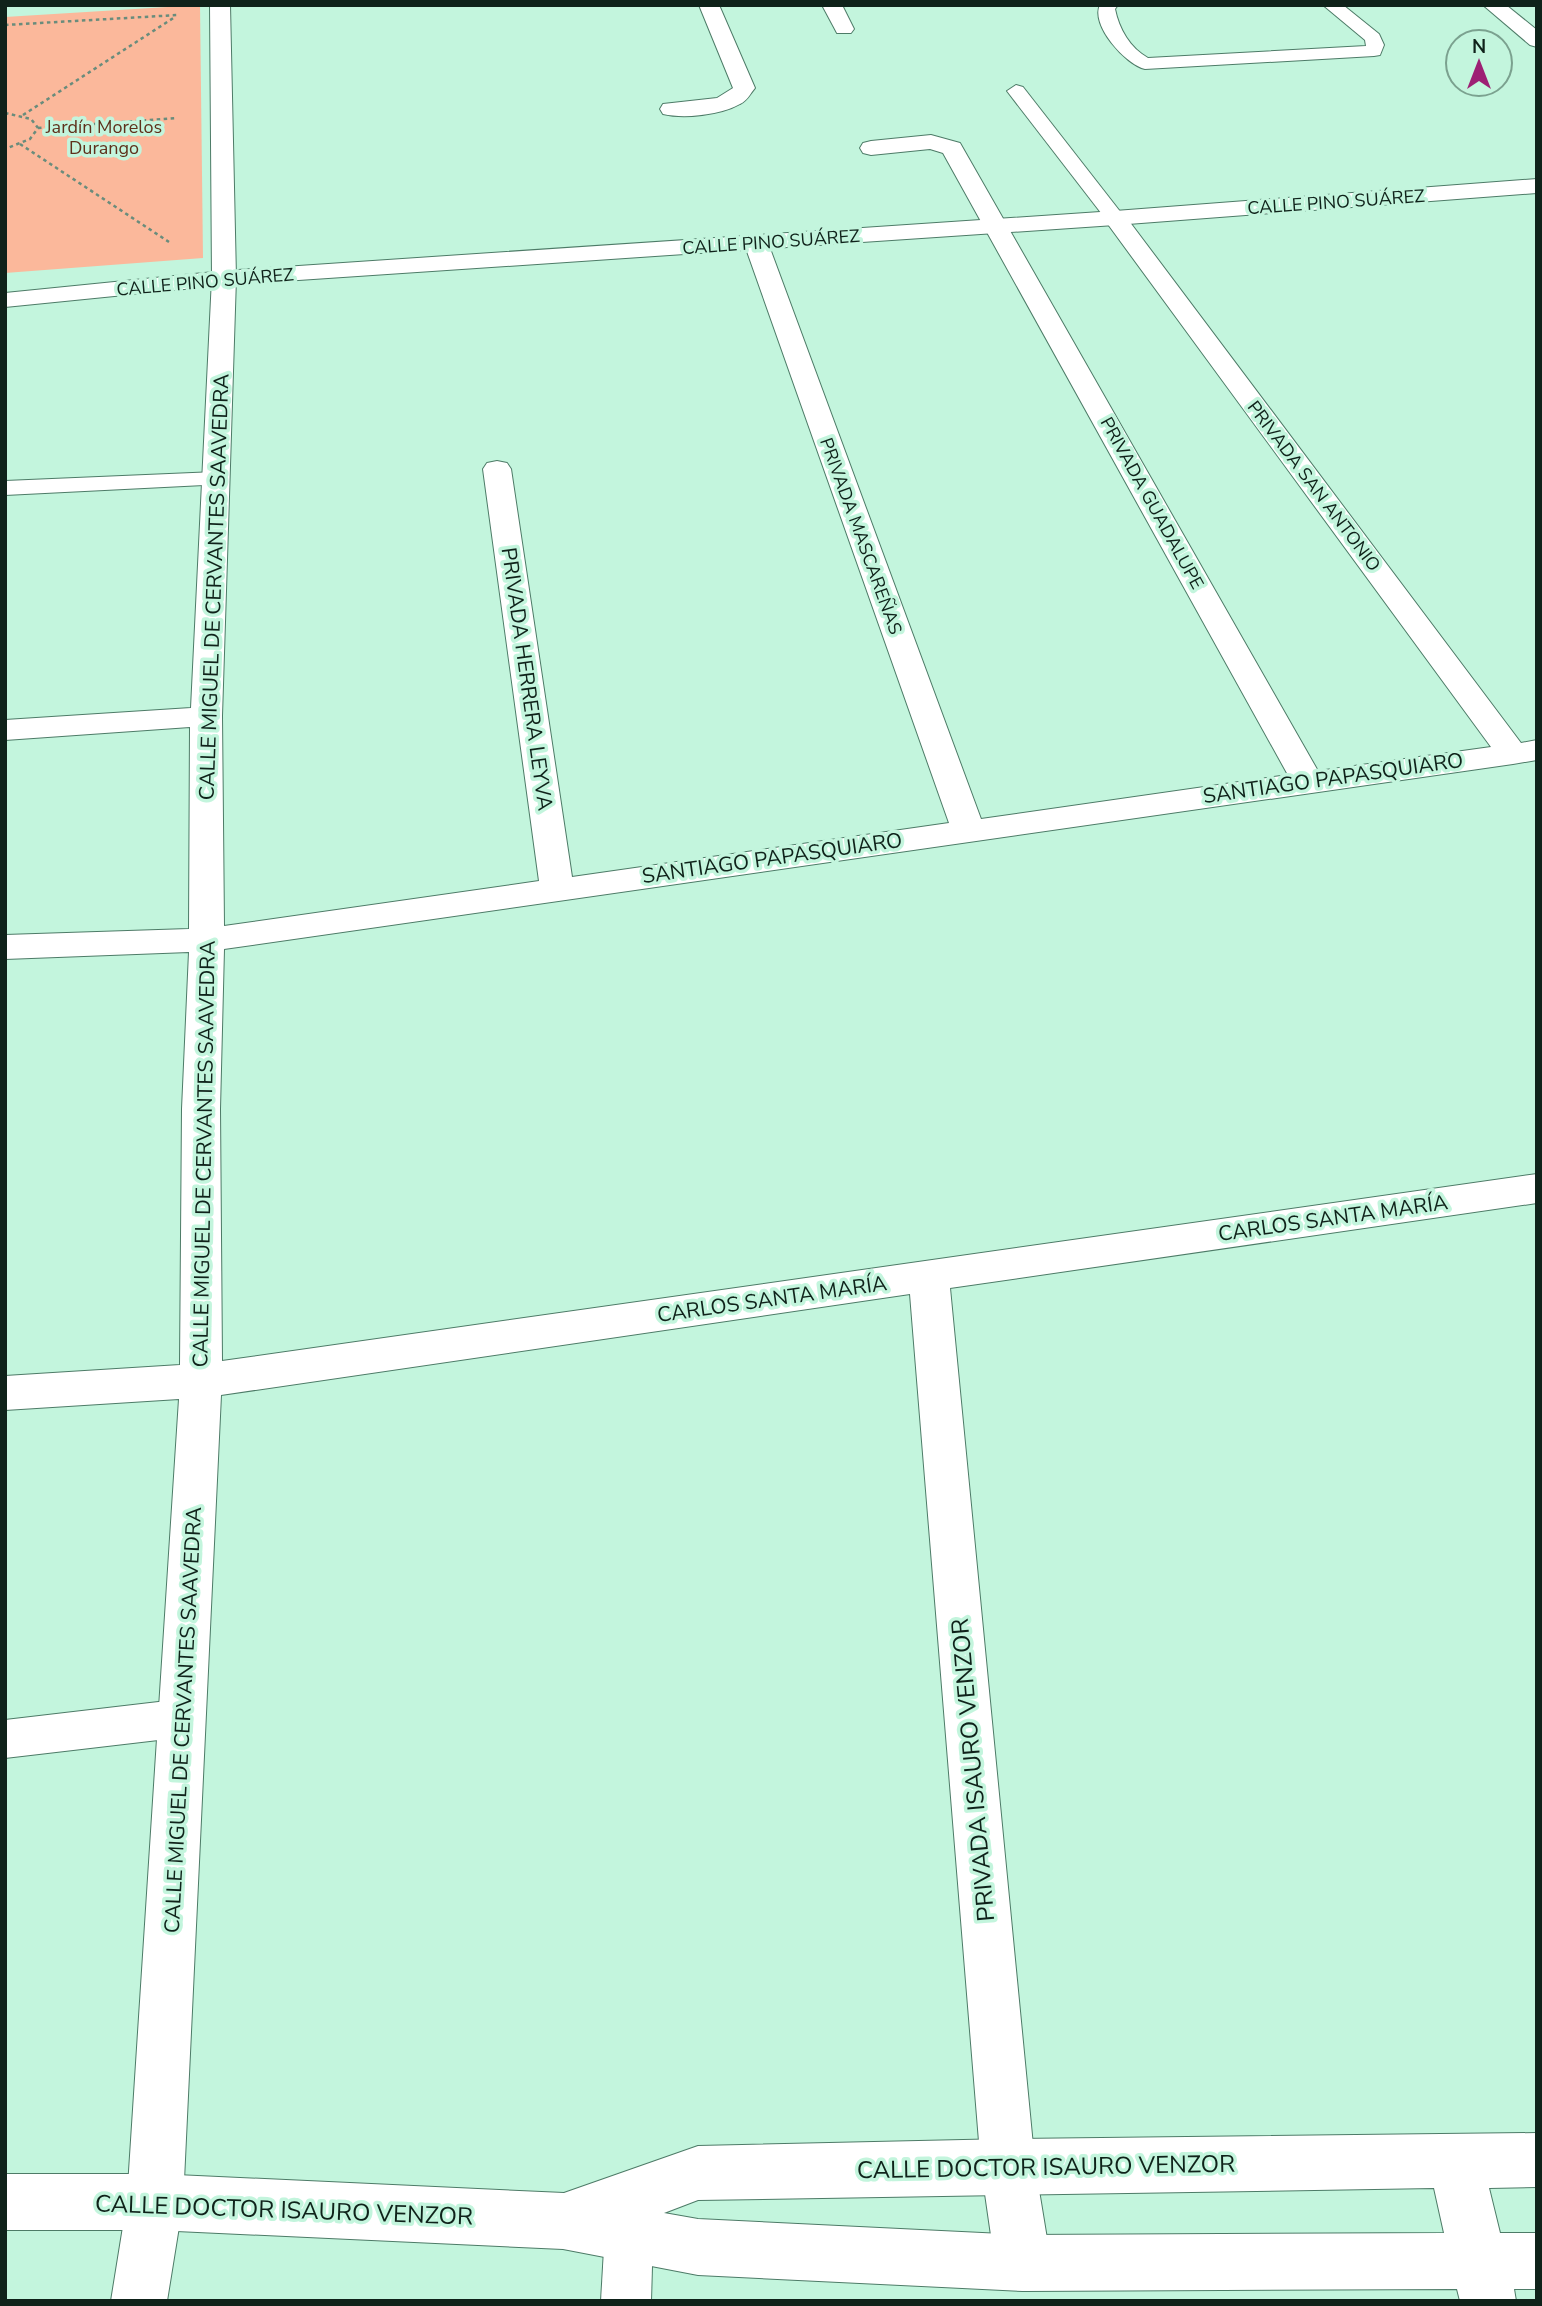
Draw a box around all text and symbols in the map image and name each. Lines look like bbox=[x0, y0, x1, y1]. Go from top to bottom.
north arrow bbox=[1444, 28, 1514, 98]
text: N bbox=[1472, 34, 1486, 60]
park label: Jardín Morelos Durango bbox=[45, 115, 162, 160]
street label: CALLE PINO SUÁREZ bbox=[1247, 184, 1426, 220]
street label: CALLE PINO SUÁREZ bbox=[682, 224, 861, 260]
street label: CALLE PINO SUÁREZ bbox=[115, 262, 295, 302]
street label: CALLE MIGUEL DE CERVANTES SAAVEDRA bbox=[193, 373, 235, 801]
street label: PRIVADA SAN ANTONIO bbox=[1242, 396, 1386, 576]
street label: PRIVADA GUADALUPE bbox=[1095, 413, 1209, 593]
street label: PRIVADA MASCAREÑAS bbox=[814, 434, 908, 638]
street label: PRIVADA HERRERA LEYVA bbox=[495, 546, 559, 812]
street label: SANTIAGO PAPASQUIARO bbox=[1201, 746, 1465, 810]
street label: SANTIAGO PAPASQUIARO bbox=[640, 826, 904, 890]
street label: CALLE MIGUEL DE CERVANTES SAAVEDRA bbox=[186, 940, 222, 1368]
street label: CARLOS SANTA MARÍA bbox=[1216, 1188, 1450, 1248]
street label: CARLOS SANTA MARÍA bbox=[655, 1269, 889, 1329]
street label: CALLE MIGUEL DE CERVANTES SAAVEDRA bbox=[158, 1506, 208, 1934]
street label: PRIVADA ISAURO VENZOR bbox=[944, 1617, 1002, 1923]
street label: CALLE DOCTOR ISAURO VENZOR bbox=[857, 2148, 1235, 2186]
street label: CALLE DOCTOR ISAURO VENZOR bbox=[94, 2187, 474, 2233]

